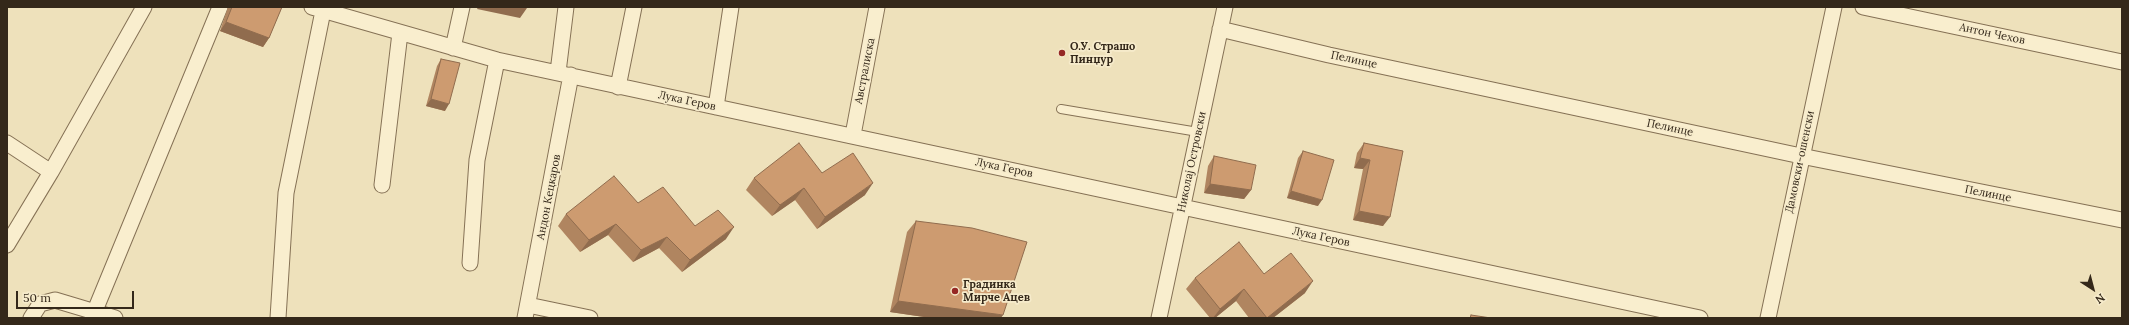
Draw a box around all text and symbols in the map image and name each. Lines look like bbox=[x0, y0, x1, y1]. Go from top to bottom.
street label: Антон Чехов bbox=[1958, 21, 2026, 47]
street label: Австралиска bbox=[852, 37, 878, 105]
place label: О.У. Страшо Пинџур bbox=[1070, 40, 1135, 66]
marker: О.У. Страшо Пинџур bbox=[1057, 48, 1067, 58]
street label: Пелинце bbox=[1330, 49, 1378, 71]
street label: Лука Геров bbox=[657, 88, 717, 114]
street label: Дамовски-ошенски bbox=[1783, 109, 1817, 215]
street label: Николај Островски bbox=[1175, 110, 1209, 214]
street label: Пелинце bbox=[1646, 117, 1694, 139]
street label: Андон Кецкаров bbox=[534, 153, 564, 241]
street label: Лука Геров bbox=[974, 155, 1034, 181]
street label: Пелинце bbox=[1964, 183, 2012, 205]
street label: Лука Геров bbox=[1291, 224, 1351, 250]
north arrow bbox=[2073, 269, 2113, 309]
place label: Градинка Мирче Ацев bbox=[963, 278, 1030, 304]
scale bar bbox=[18, 283, 136, 309]
marker: Градинка Мирче Ацев bbox=[950, 286, 960, 296]
text: 50 m bbox=[23, 290, 51, 305]
text: N bbox=[2093, 291, 2108, 307]

